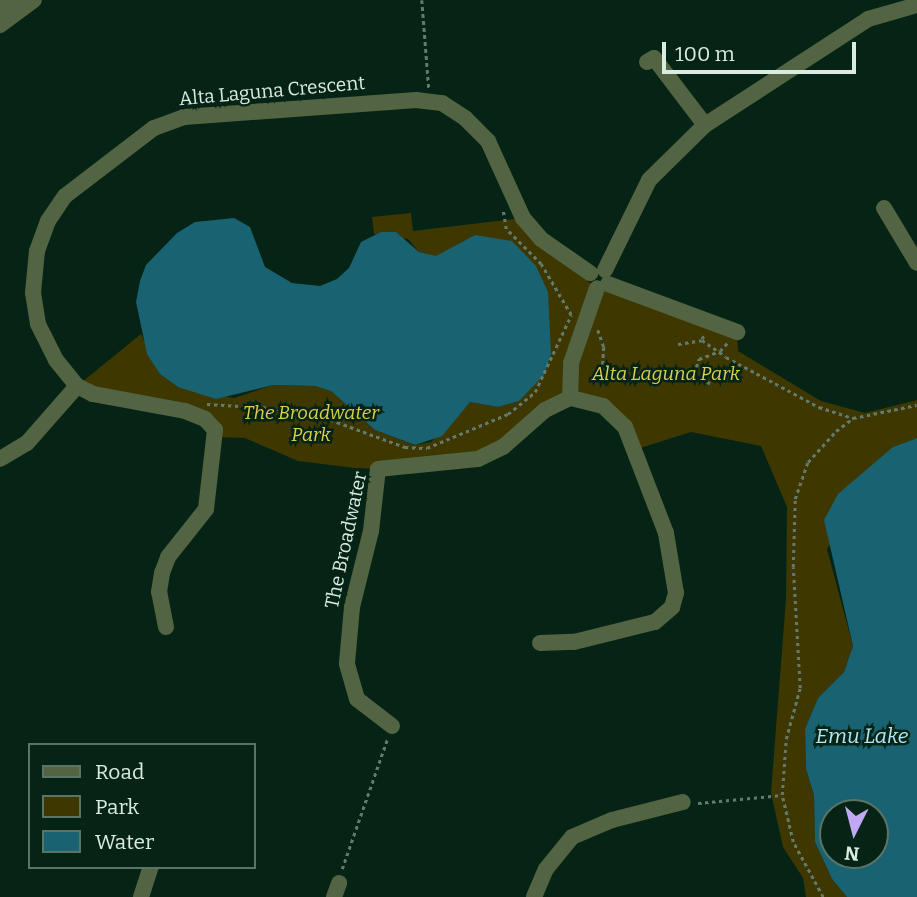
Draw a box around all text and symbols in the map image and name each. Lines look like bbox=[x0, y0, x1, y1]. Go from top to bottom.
scale bar bbox=[665, 28, 859, 72]
text: 100 m bbox=[675, 41, 735, 67]
street label: Alta Laguna Crescent bbox=[178, 72, 366, 110]
park label: Alta Laguna Park bbox=[592, 363, 740, 385]
park label: The Broadwater Park bbox=[243, 402, 379, 446]
street label: The Broadwater bbox=[320, 469, 372, 611]
water label: Emu Lake bbox=[816, 723, 908, 749]
legend bbox=[28, 743, 256, 869]
text: Road bbox=[95, 759, 144, 785]
text: Park bbox=[95, 794, 139, 820]
north arrow bbox=[819, 799, 889, 869]
text: Water bbox=[95, 829, 154, 855]
text: N bbox=[843, 841, 860, 866]

